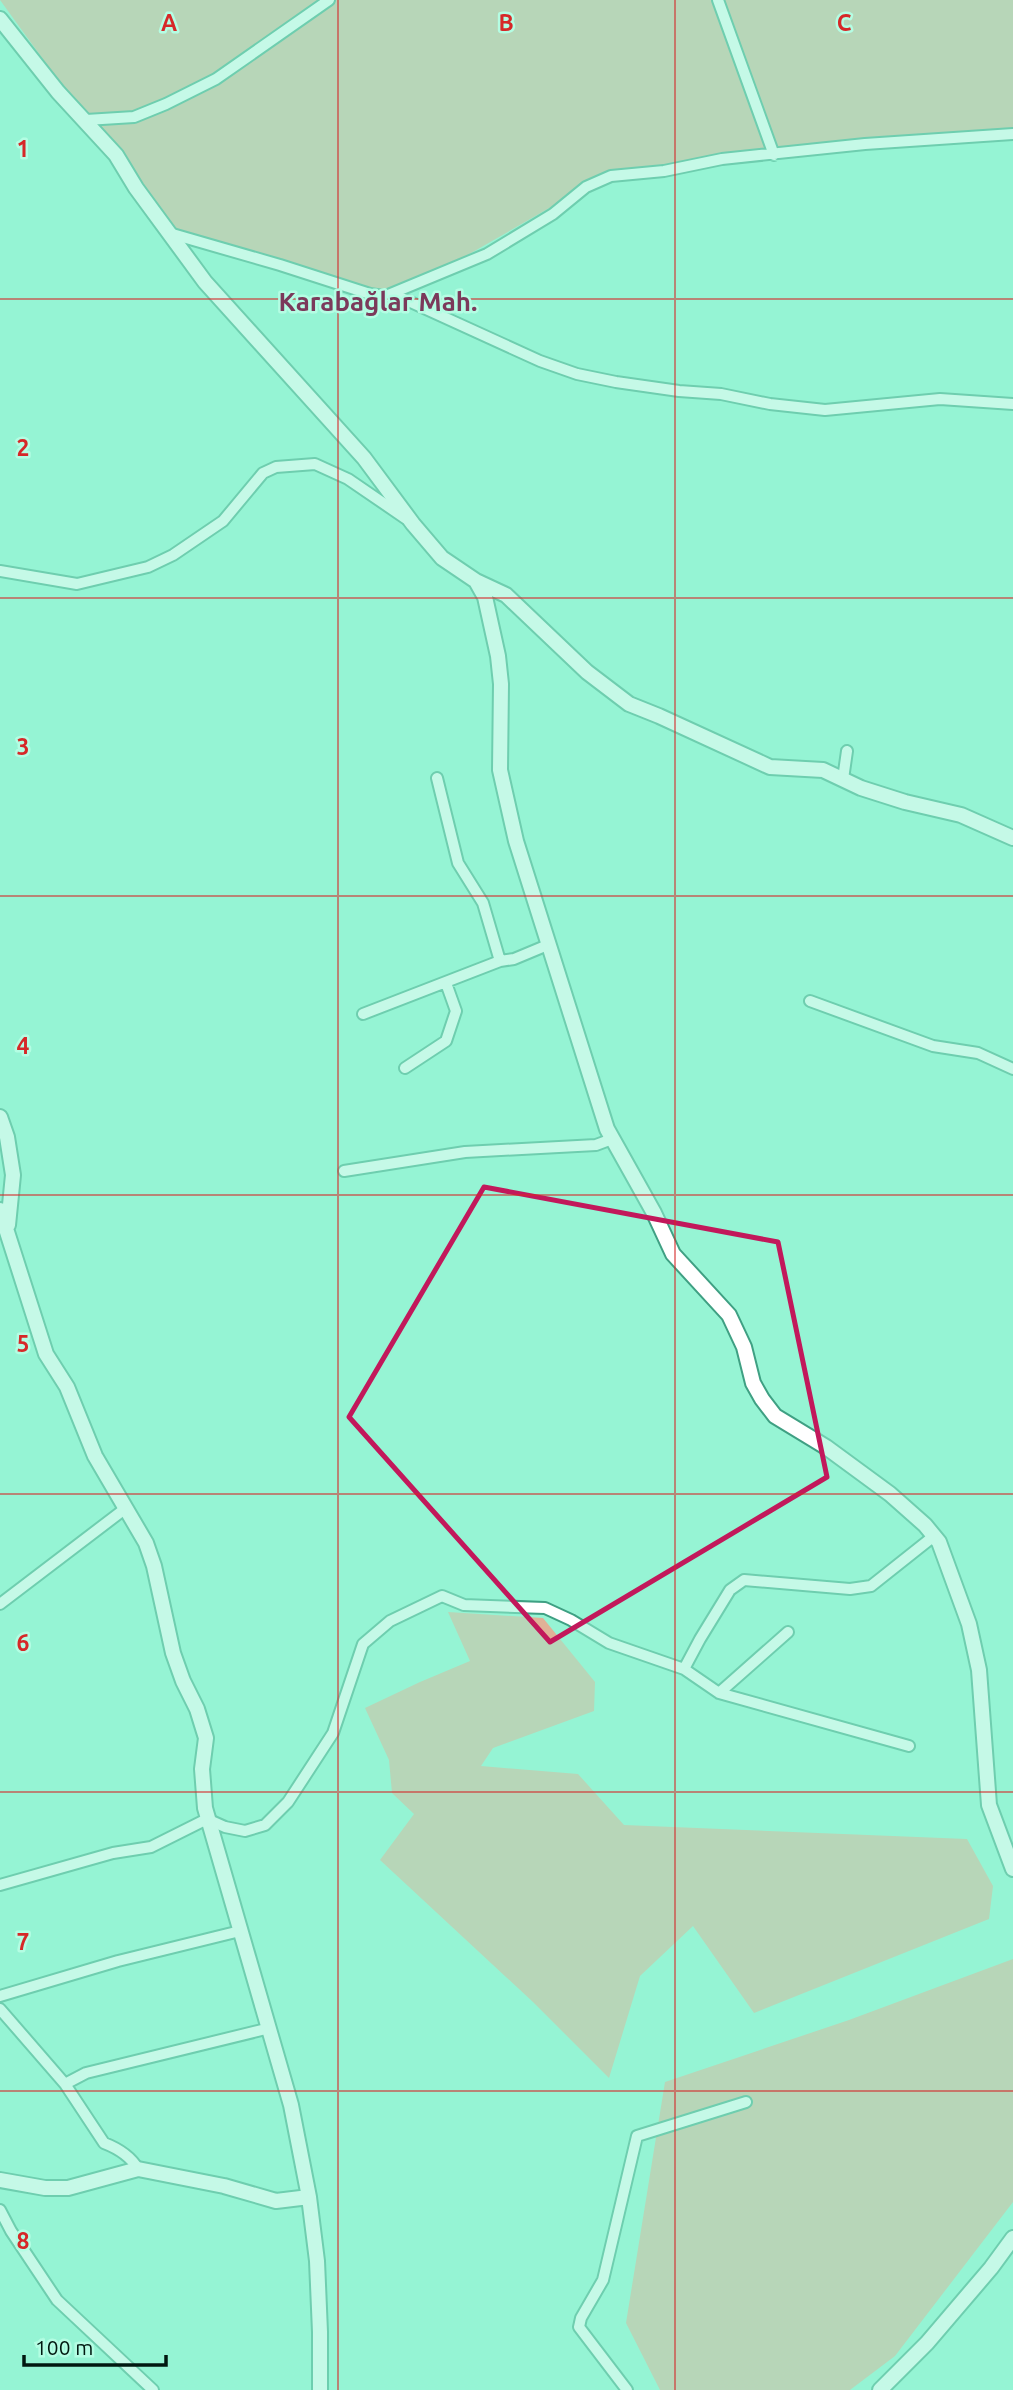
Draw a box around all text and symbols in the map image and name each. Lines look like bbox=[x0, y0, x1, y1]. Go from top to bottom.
text: A bbox=[161, 10, 177, 35]
text: B bbox=[498, 10, 514, 35]
text: C bbox=[837, 10, 852, 35]
text: 1 bbox=[17, 136, 29, 161]
district label: Karabağlar Mah. bbox=[279, 287, 477, 316]
text: 2 bbox=[17, 435, 29, 460]
text: 3 bbox=[17, 734, 29, 759]
text: 4 bbox=[17, 1033, 30, 1058]
text: 5 bbox=[17, 1331, 29, 1356]
text: 6 bbox=[17, 1630, 30, 1655]
text: 7 bbox=[17, 1929, 29, 1954]
text: 8 bbox=[17, 2228, 29, 2253]
scale bar bbox=[24, 2324, 166, 2368]
text: 100 m bbox=[35, 2335, 93, 2359]

